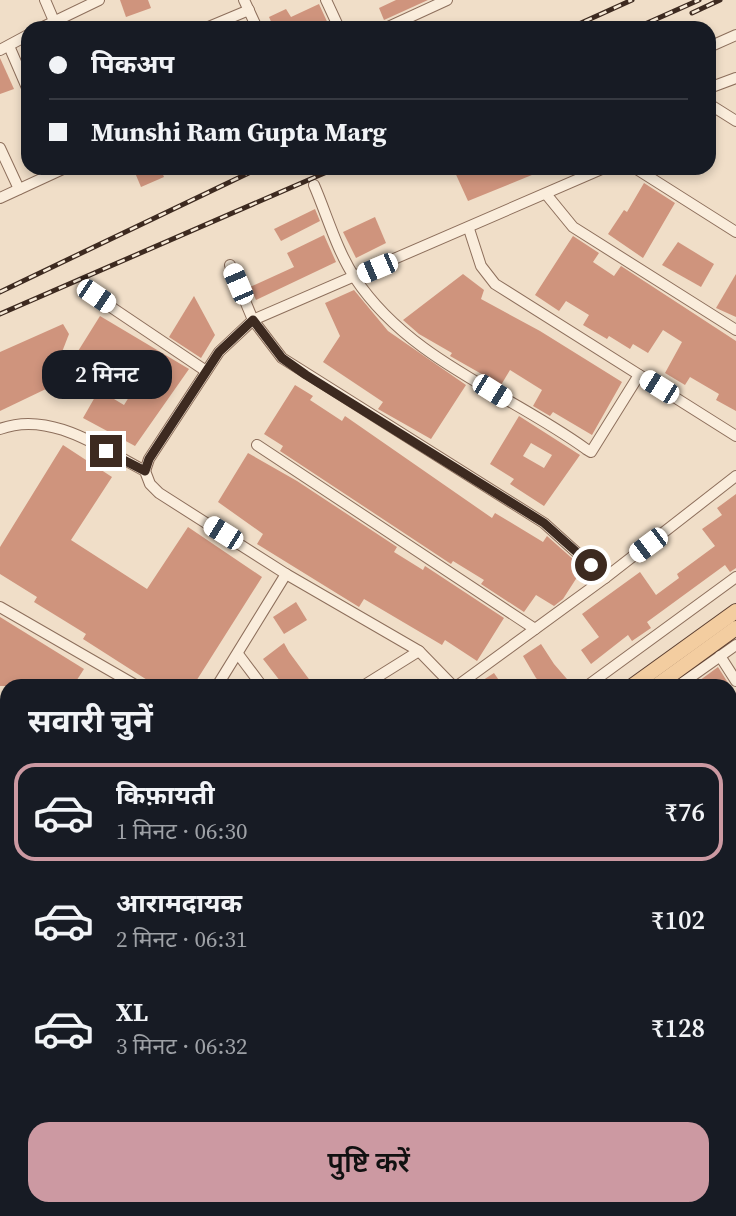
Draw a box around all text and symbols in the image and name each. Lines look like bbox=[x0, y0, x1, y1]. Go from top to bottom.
text: पिकअप bbox=[91, 46, 174, 82]
text: Munshi Ram Gupta Marg bbox=[91, 114, 387, 150]
car bbox=[354, 250, 401, 286]
car bbox=[221, 261, 256, 307]
car bbox=[73, 276, 120, 316]
callout: 2 मिनट bbox=[41, 350, 171, 398]
text: 2 मिनट bbox=[75, 358, 139, 390]
car bbox=[636, 367, 683, 407]
car bbox=[469, 371, 516, 411]
route end bbox=[90, 435, 122, 467]
car bbox=[200, 513, 247, 553]
car bbox=[625, 524, 672, 566]
route start bbox=[575, 549, 607, 581]
text: सवारी चुनें bbox=[28, 699, 153, 743]
text: किफ़ायती bbox=[116, 777, 215, 813]
icon: car bbox=[32, 781, 95, 844]
text: ₹76 bbox=[664, 794, 705, 830]
text: 1 मिनट · 06:30 bbox=[116, 815, 247, 847]
text: आरामदायक bbox=[116, 885, 242, 921]
icon: car bbox=[32, 889, 95, 952]
text: ₹102 bbox=[651, 902, 705, 938]
text: 2 मिनट · 06:31 bbox=[116, 923, 247, 955]
text: XL bbox=[116, 994, 148, 1030]
icon: car bbox=[32, 997, 95, 1060]
text: ₹128 bbox=[651, 1010, 705, 1046]
text: 3 मिनट · 06:32 bbox=[116, 1030, 247, 1062]
button: पुष्टि करें bbox=[28, 1122, 709, 1202]

